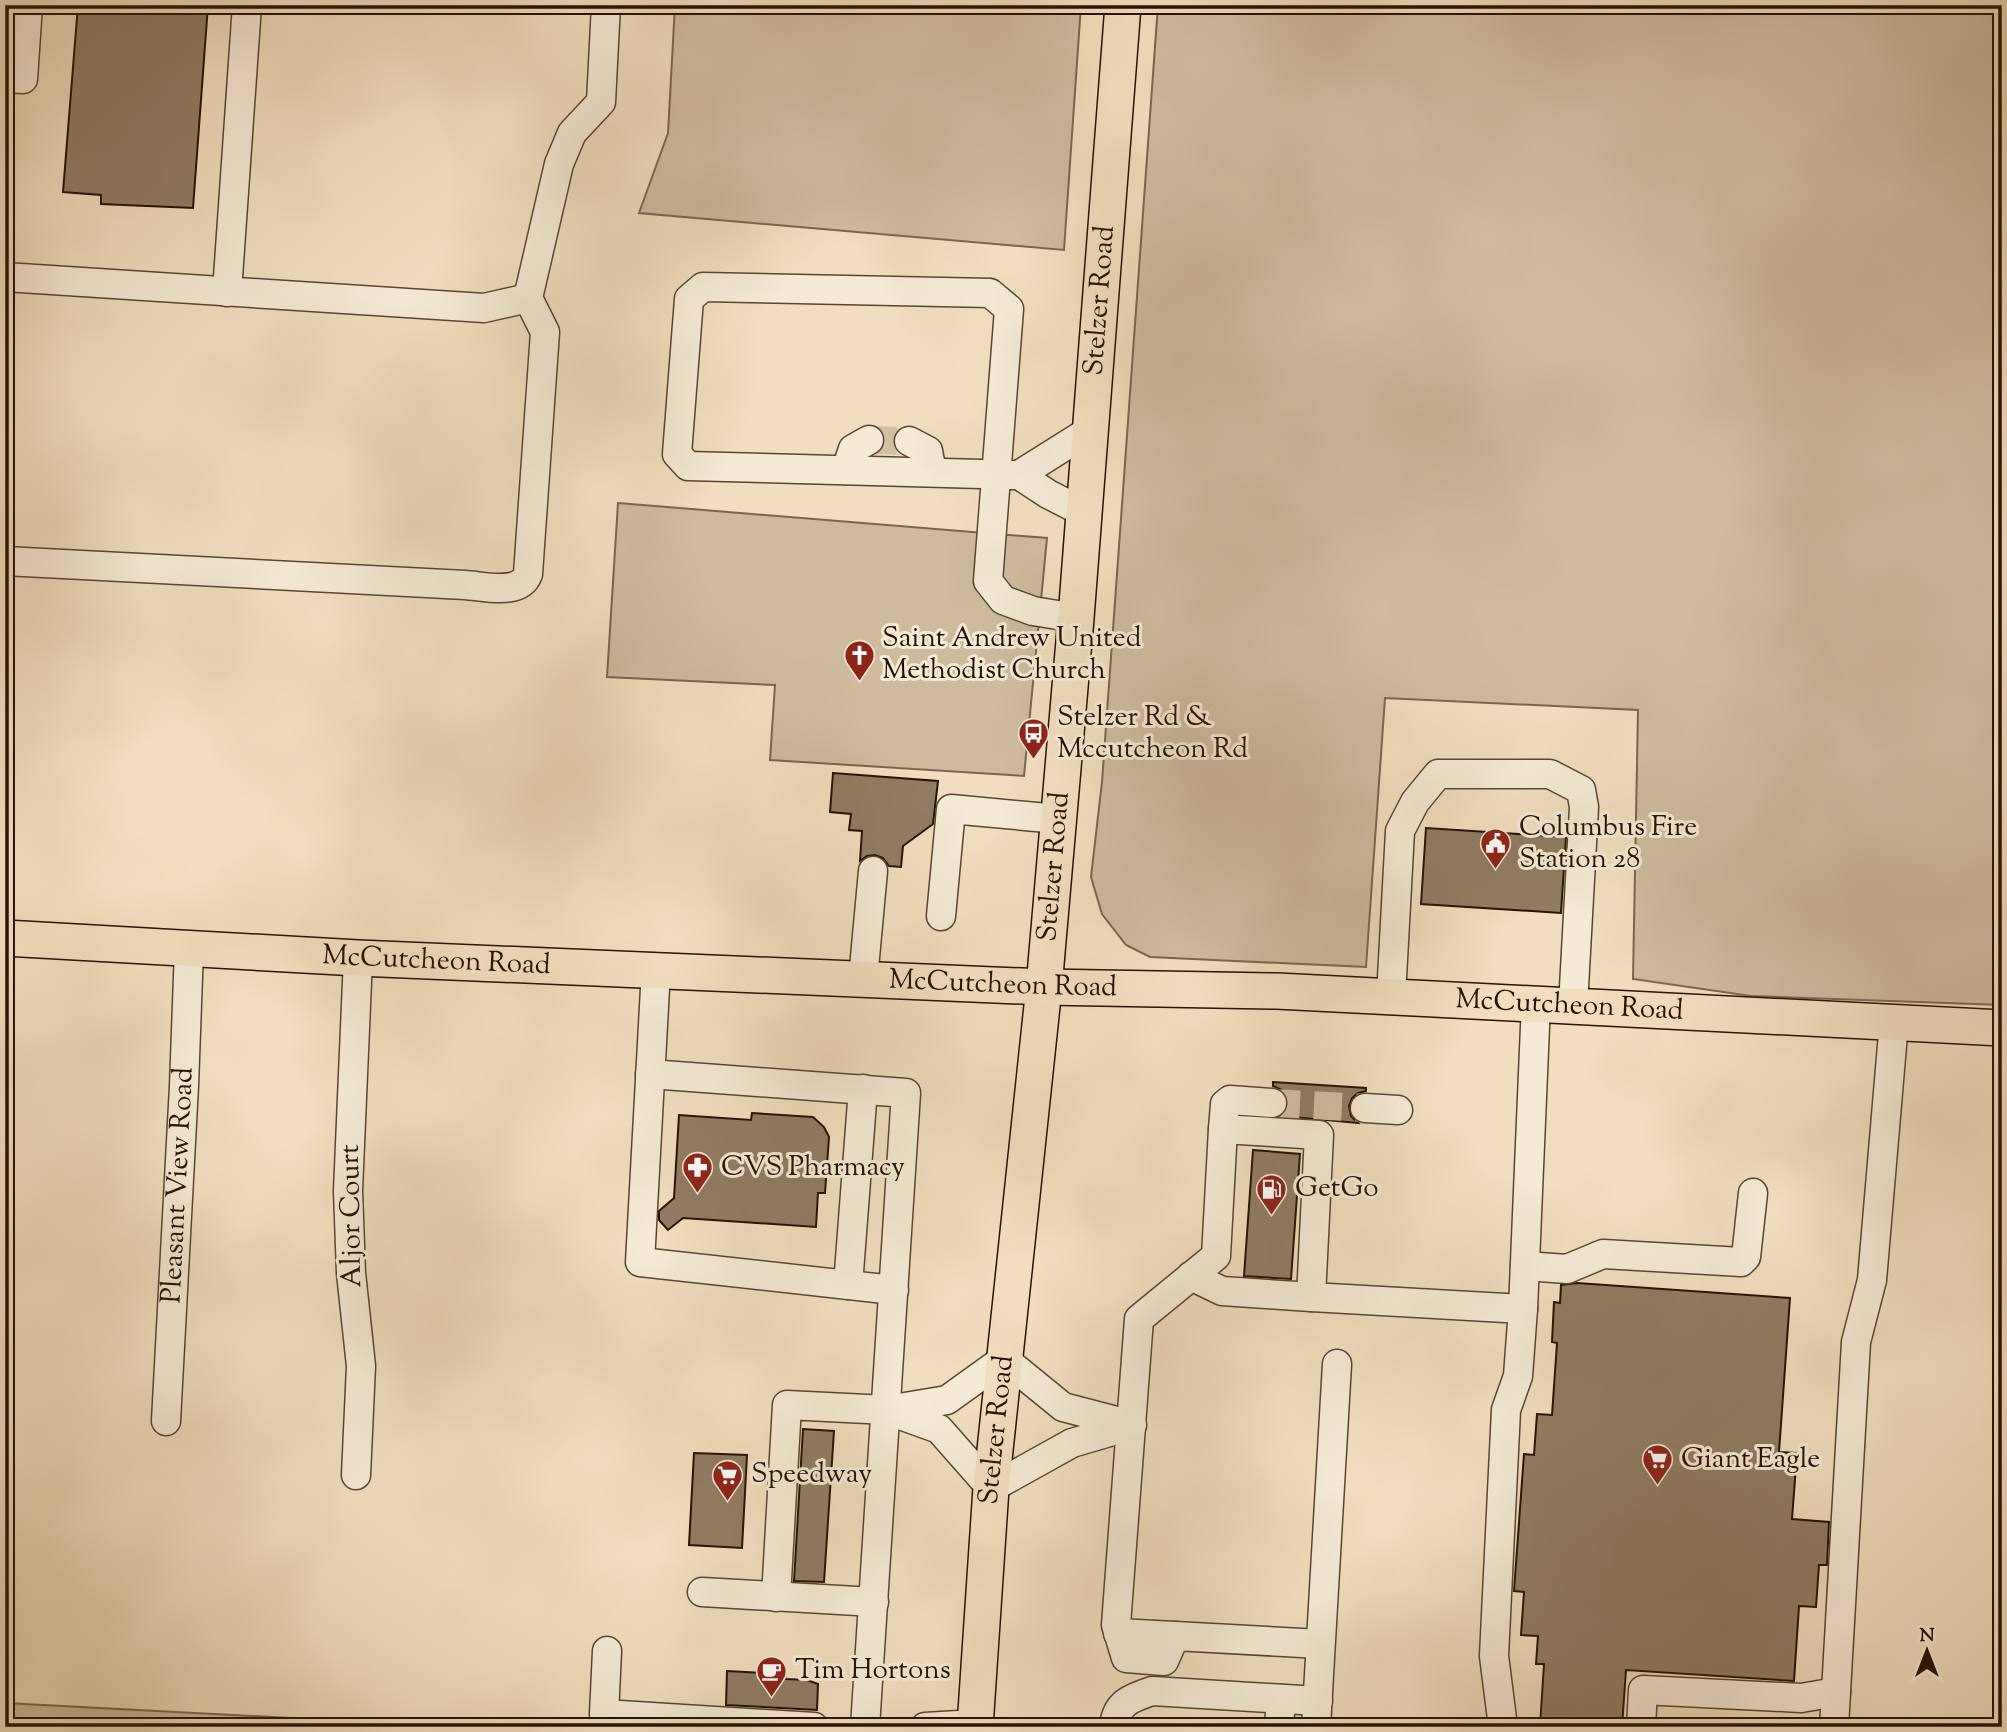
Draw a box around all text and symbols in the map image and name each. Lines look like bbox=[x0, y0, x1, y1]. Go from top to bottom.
street label: Stelzer Road bbox=[1075, 224, 1126, 377]
place label: Saint Andrew United Methodist Church bbox=[882, 619, 1142, 691]
church icon: Saint Andrew United Methodist Church bbox=[842, 638, 876, 682]
place label: Stelzer Rd & Mccutcheon Rd bbox=[1057, 698, 1248, 770]
bus stop icon: Stelzer Rd & Mccutcheon Rd bbox=[1017, 717, 1051, 761]
street label: Stelzer Road bbox=[1028, 790, 1081, 943]
place label: Columbus Fire Station 28 bbox=[1519, 808, 1697, 880]
public building icon: Columbus Fire Station 28 bbox=[1479, 827, 1513, 871]
street label: McCutcheon Road bbox=[321, 936, 552, 986]
street label: McCutcheon Road bbox=[888, 960, 1118, 1008]
street label: McCutcheon Road bbox=[1454, 980, 1685, 1032]
street label: Pleasant View Road bbox=[152, 1066, 205, 1304]
street label: Aljor Court bbox=[331, 1144, 373, 1288]
place label: CVS Pharmacy bbox=[721, 1148, 905, 1188]
pharmacy icon: CVS Pharmacy bbox=[681, 1151, 715, 1195]
place label: GetGo bbox=[1295, 1169, 1379, 1209]
fuel station icon: GetGo bbox=[1255, 1172, 1289, 1216]
street label: Stelzer Road bbox=[970, 1353, 1025, 1506]
place label: Giant Eagle bbox=[1681, 1440, 1820, 1480]
supermarket icon: Giant Eagle bbox=[1641, 1443, 1675, 1487]
place label: Speedway bbox=[751, 1455, 872, 1495]
supermarket icon: Speedway bbox=[711, 1458, 745, 1502]
north arrow bbox=[1892, 1616, 1962, 1686]
text: N bbox=[1919, 1623, 1935, 1650]
place label: Tim Hortons bbox=[795, 1651, 951, 1691]
cafe icon: Tim Hortons bbox=[755, 1654, 789, 1698]

